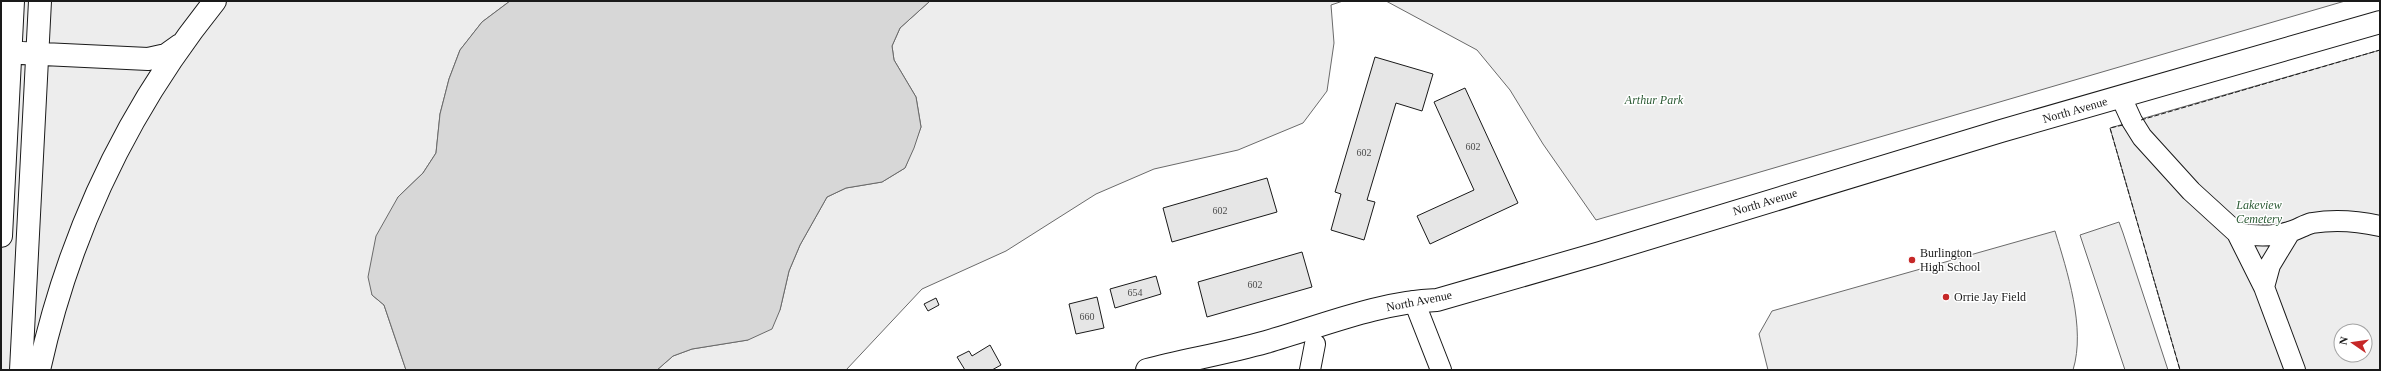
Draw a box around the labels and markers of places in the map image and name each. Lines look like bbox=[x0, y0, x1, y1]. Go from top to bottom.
place label: Burlington High School bbox=[1920, 246, 1981, 274]
marker: Burlington High School bbox=[1907, 255, 1917, 265]
place label: Orrie Jay Field bbox=[1954, 290, 2026, 304]
marker: Orrie Jay Field bbox=[1941, 292, 1951, 302]

